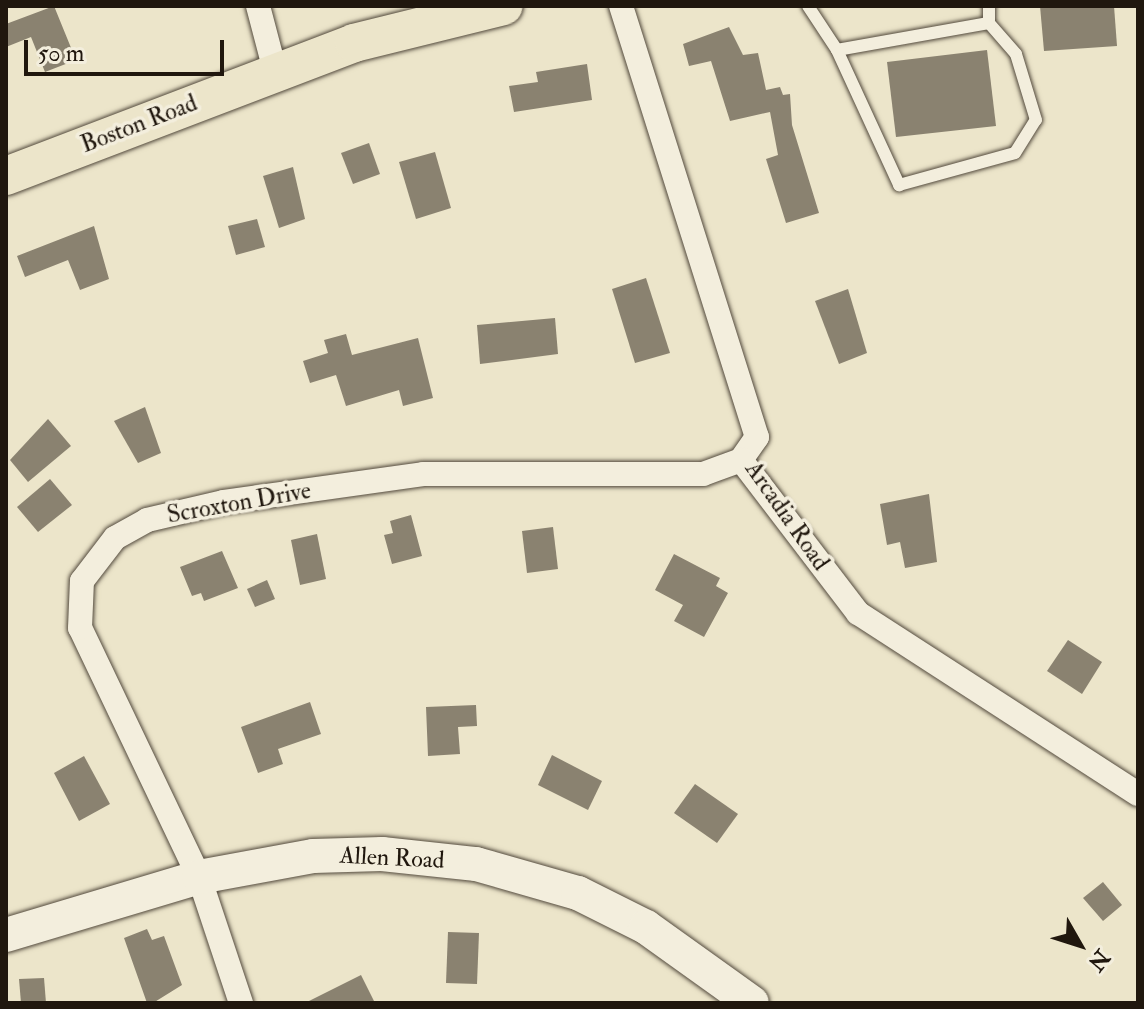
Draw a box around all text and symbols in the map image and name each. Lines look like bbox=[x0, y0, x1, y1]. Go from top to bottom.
scale bar bbox=[28, 24, 228, 74]
text: 50 m bbox=[38, 38, 84, 69]
street label: Boston Road bbox=[77, 89, 201, 159]
street label: Arcadia Road bbox=[739, 456, 835, 576]
street label: Scroxton Drive bbox=[165, 476, 313, 530]
street label: Allen Road bbox=[339, 841, 445, 875]
north arrow bbox=[1040, 905, 1120, 985]
text: N bbox=[1082, 944, 1116, 977]

